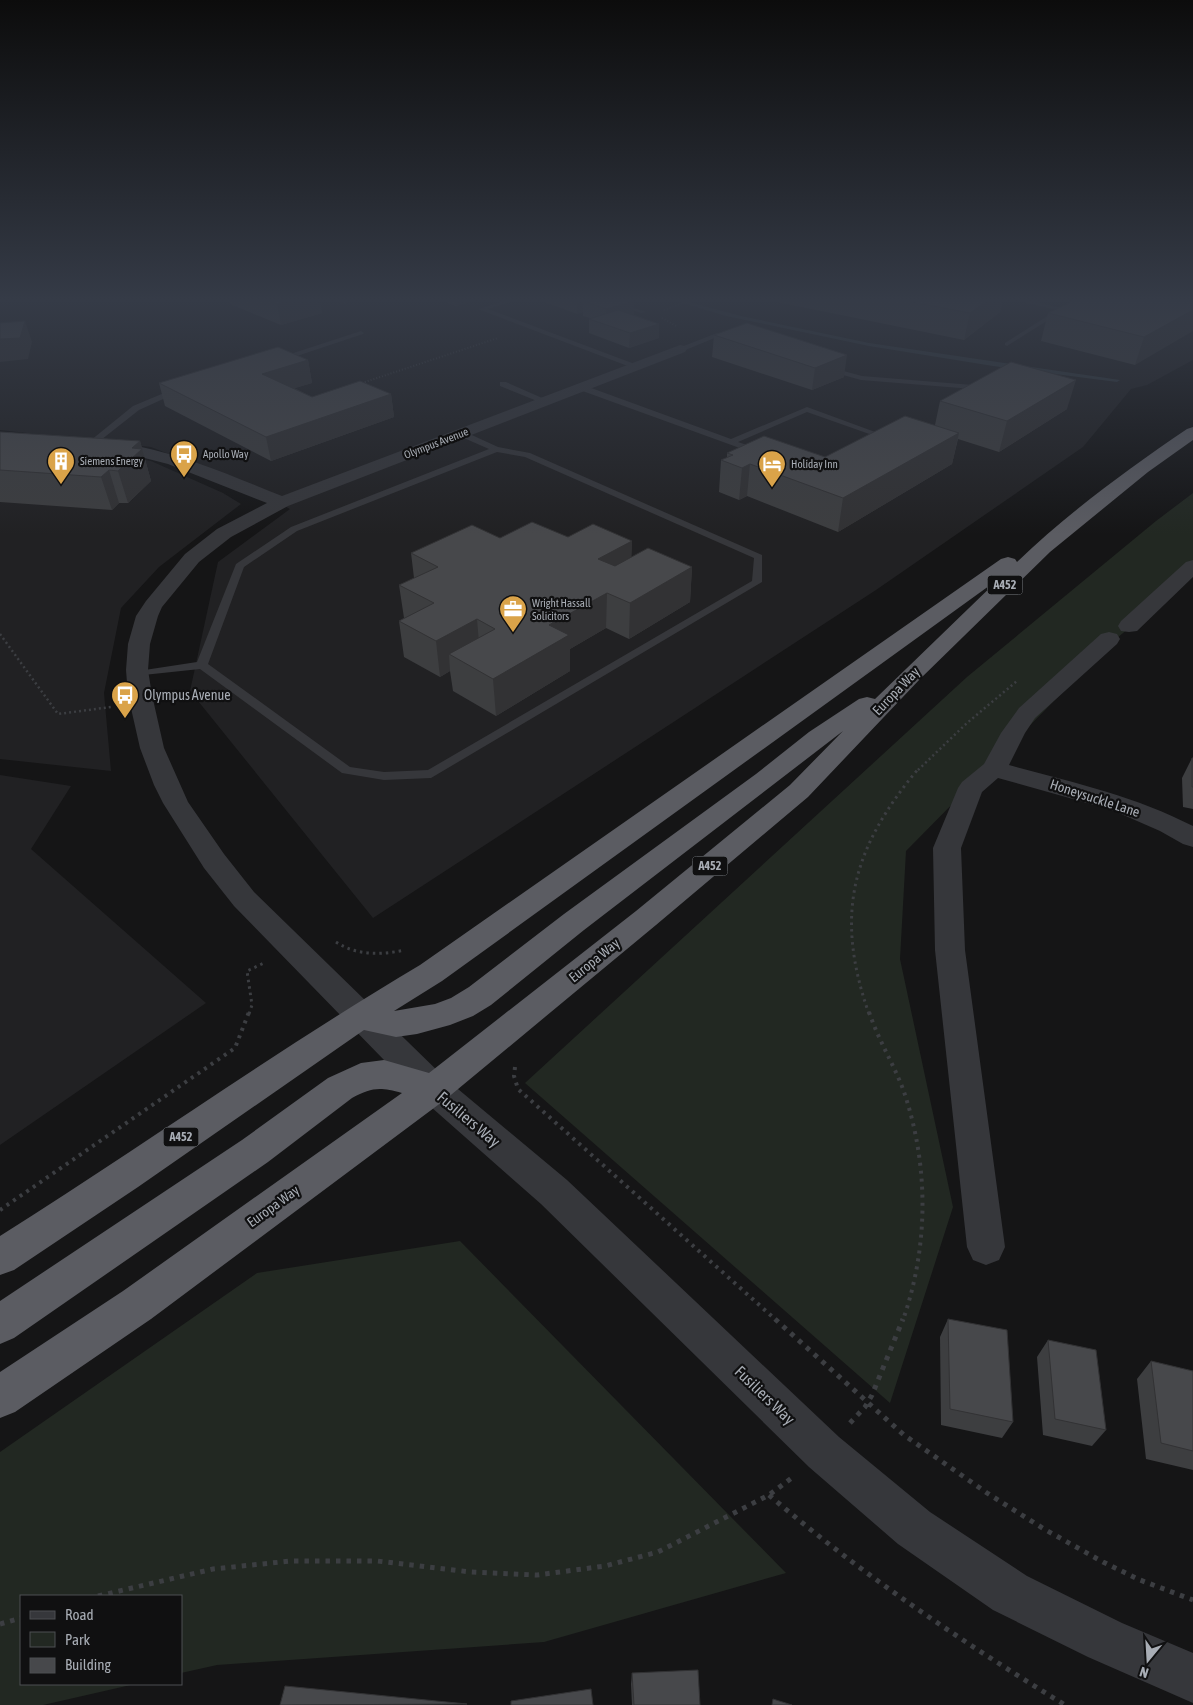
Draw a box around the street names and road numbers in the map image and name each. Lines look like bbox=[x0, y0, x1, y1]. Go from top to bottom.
street label: Olympus Avenue bbox=[402, 425, 470, 461]
road number: A452 bbox=[988, 576, 1022, 594]
street label: Europa Way bbox=[869, 664, 923, 718]
street label: Honeysuckle Lane bbox=[1048, 776, 1142, 820]
road number: A452 bbox=[692, 856, 728, 876]
street label: Europa Way bbox=[565, 935, 623, 985]
street label: Fusiliers Way bbox=[433, 1088, 504, 1151]
road number: A452 bbox=[164, 1128, 198, 1146]
street label: Europa Way bbox=[244, 1182, 302, 1230]
street label: Fusiliers Way bbox=[731, 1362, 799, 1429]

